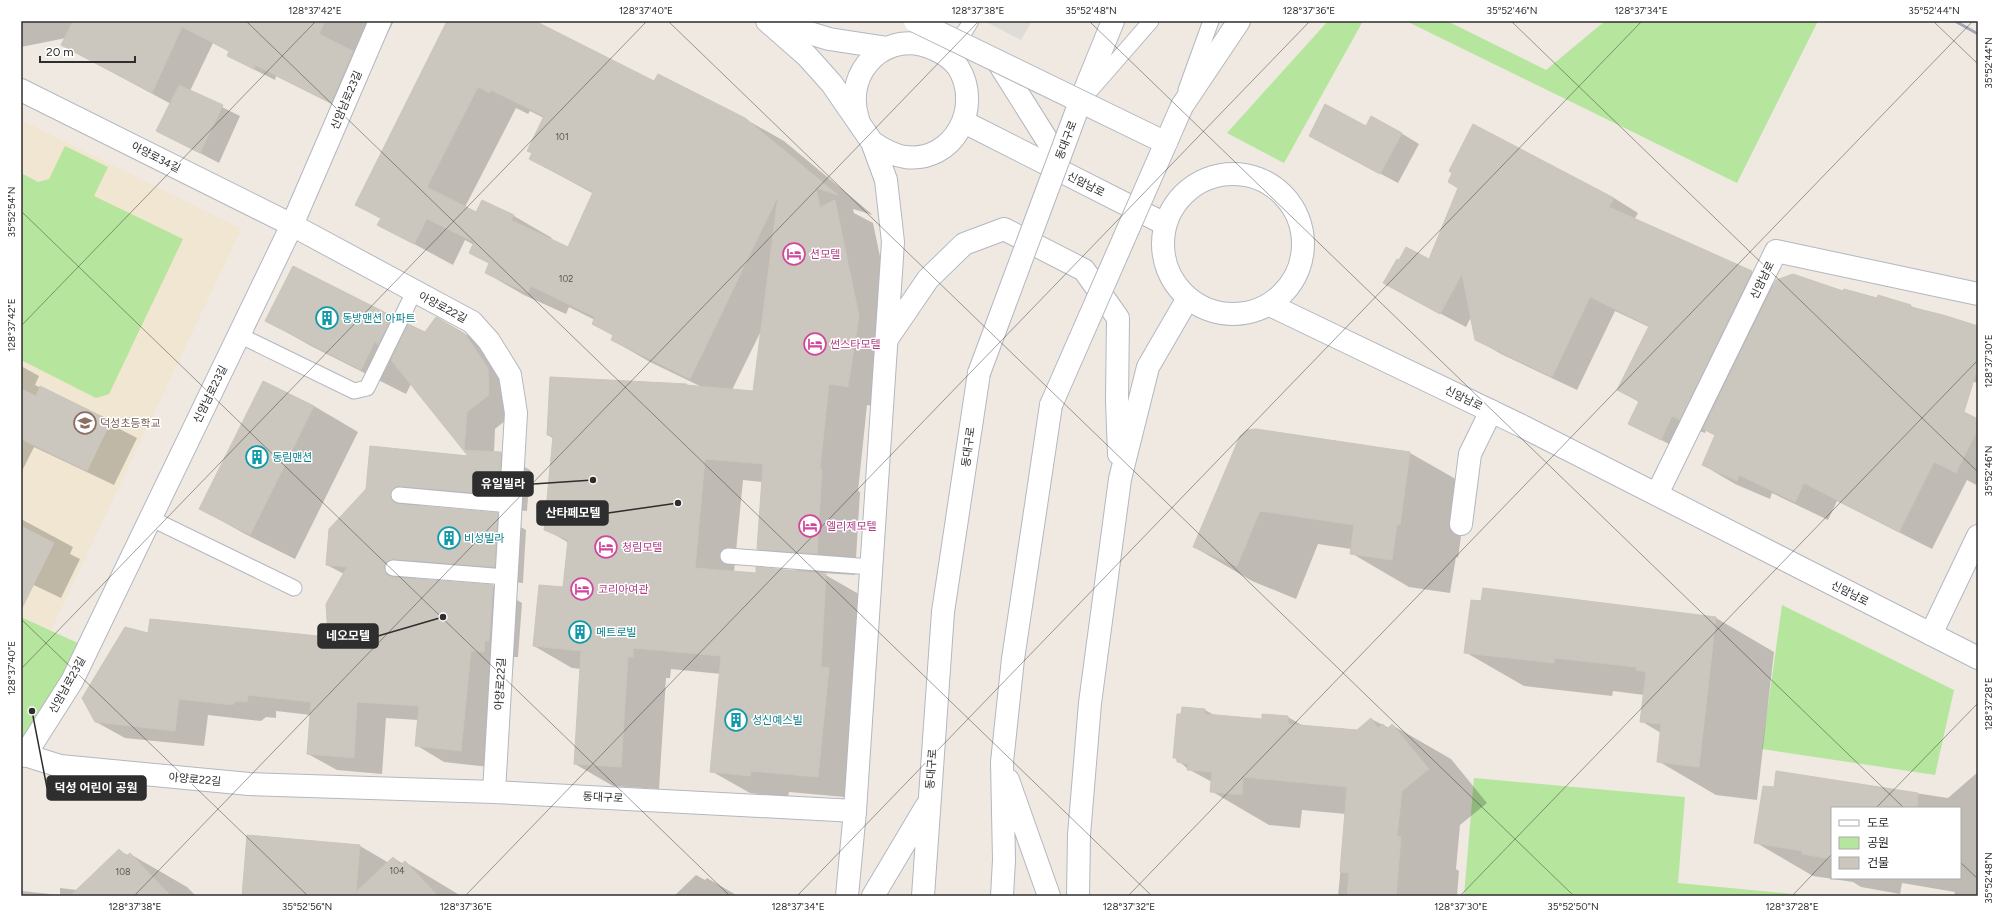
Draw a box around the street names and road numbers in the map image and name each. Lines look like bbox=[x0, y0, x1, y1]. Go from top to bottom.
street label: 신암남로23길 bbox=[328, 69, 365, 132]
street label: 동대구로 bbox=[1053, 119, 1080, 161]
street label: 아양로34길 bbox=[129, 140, 182, 175]
street label: 신암남로 bbox=[1065, 169, 1107, 199]
street label: 신암남로 bbox=[1748, 259, 1777, 301]
street label: 아양로22길 bbox=[416, 289, 469, 326]
street label: 신암남로23길 bbox=[191, 363, 230, 425]
street label: 신암남로 bbox=[1443, 384, 1485, 413]
street label: 동대구로 bbox=[959, 426, 978, 468]
street label: 신암남로 bbox=[1829, 578, 1871, 608]
street label: 신암남로23길 bbox=[47, 655, 88, 716]
street label: 아양로22길 bbox=[493, 657, 508, 711]
street label: 동대구로 bbox=[924, 748, 939, 790]
street label: 아양로22길 bbox=[168, 771, 222, 788]
street label: 동대구로 bbox=[582, 790, 624, 805]

